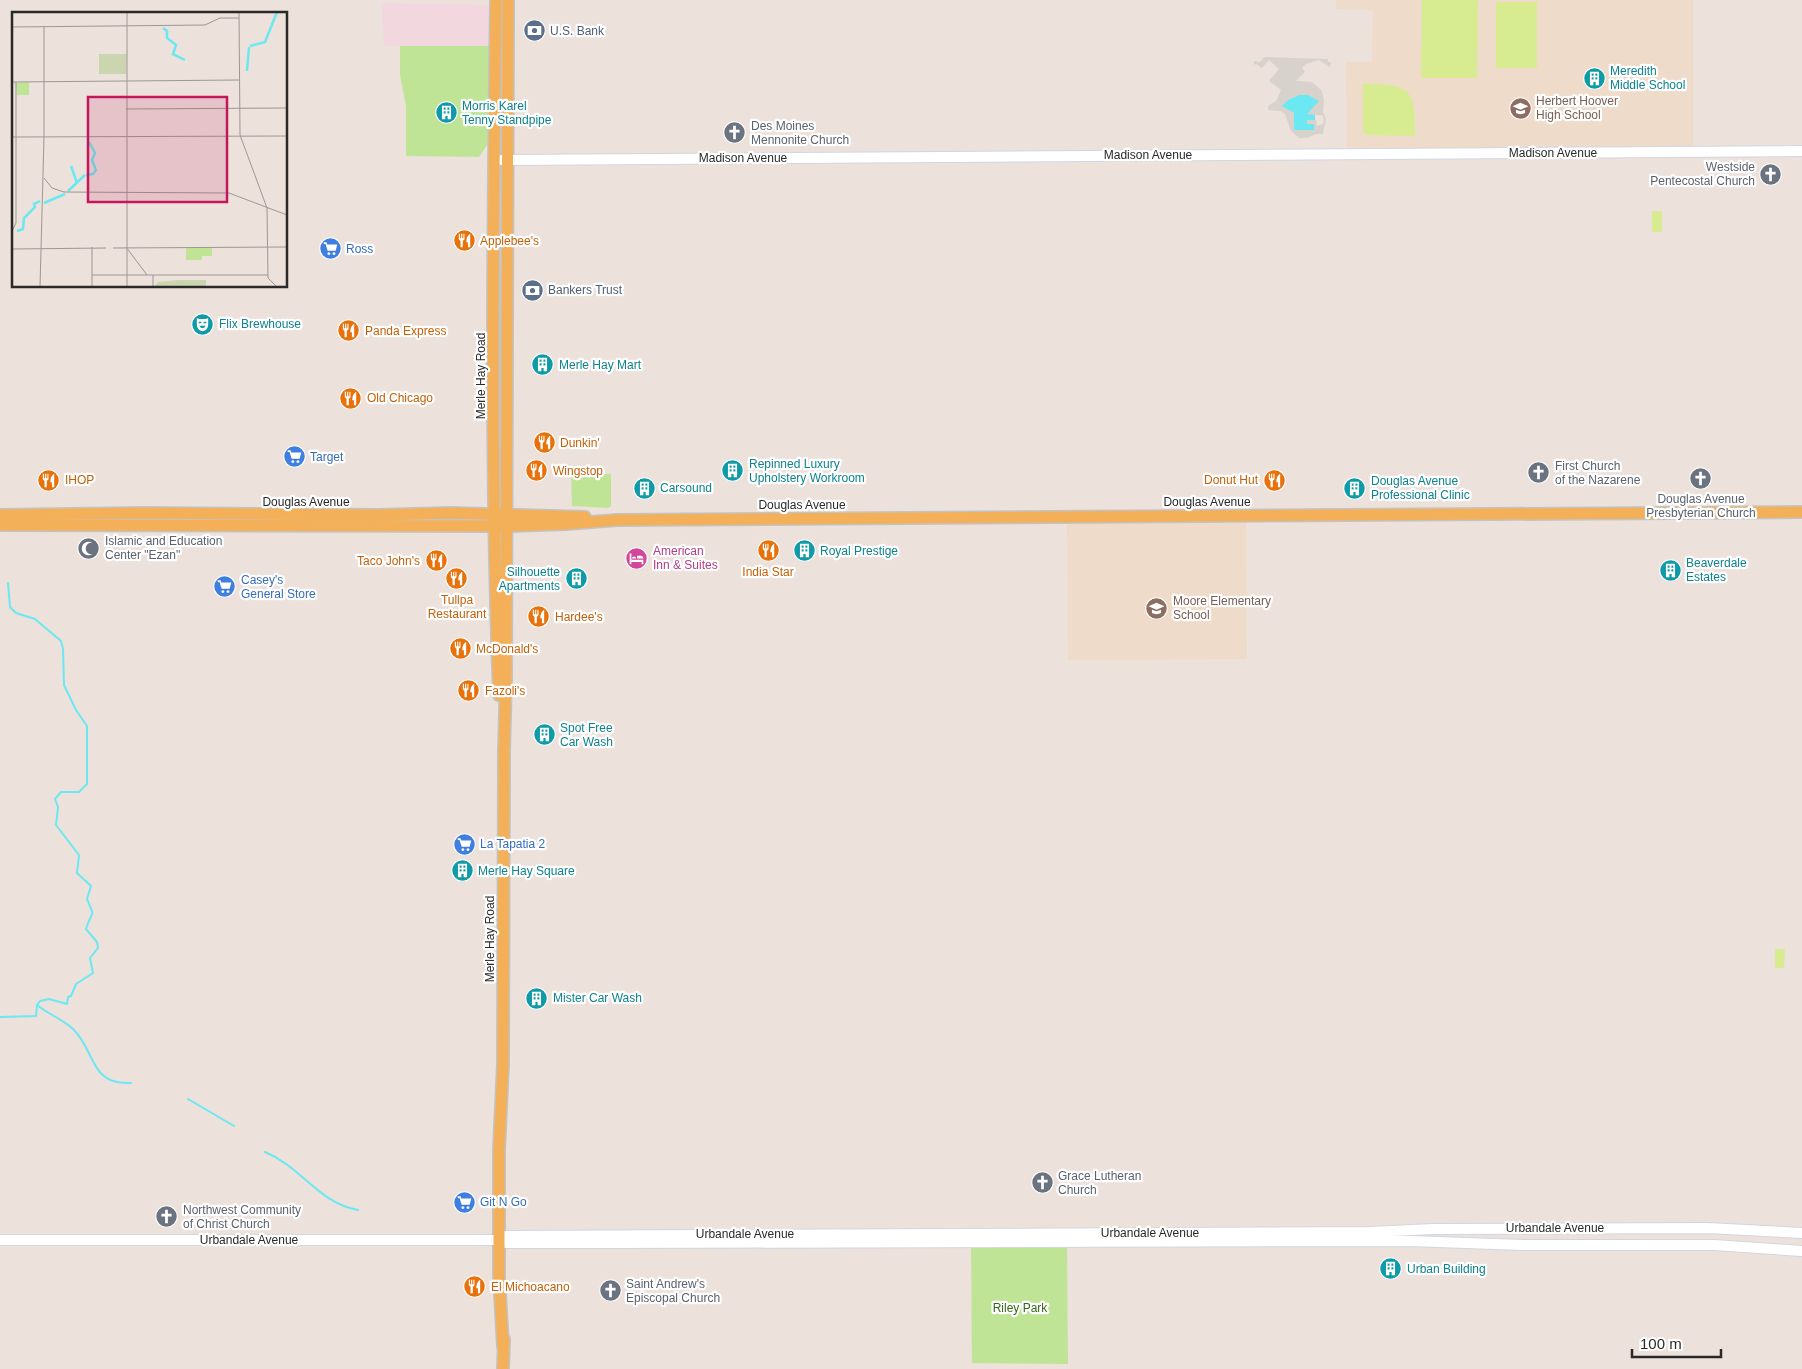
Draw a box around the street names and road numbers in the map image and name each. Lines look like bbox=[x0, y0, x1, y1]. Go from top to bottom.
street label: Madison Avenue bbox=[1509, 146, 1598, 160]
street label: Madison Avenue bbox=[1104, 148, 1193, 162]
street label: Madison Avenue bbox=[699, 151, 788, 165]
street label: Merle Hay Road bbox=[474, 333, 488, 419]
street label: Douglas Avenue bbox=[262, 495, 350, 509]
street label: Douglas Avenue bbox=[1163, 495, 1251, 509]
street label: Douglas Avenue bbox=[758, 498, 846, 512]
street label: Merle Hay Road bbox=[483, 896, 497, 982]
street label: Urbandale Avenue bbox=[1506, 1221, 1605, 1235]
street label: Urbandale Avenue bbox=[1101, 1226, 1200, 1240]
street label: Urbandale Avenue bbox=[696, 1227, 795, 1241]
street label: Urbandale Avenue bbox=[200, 1233, 299, 1247]

